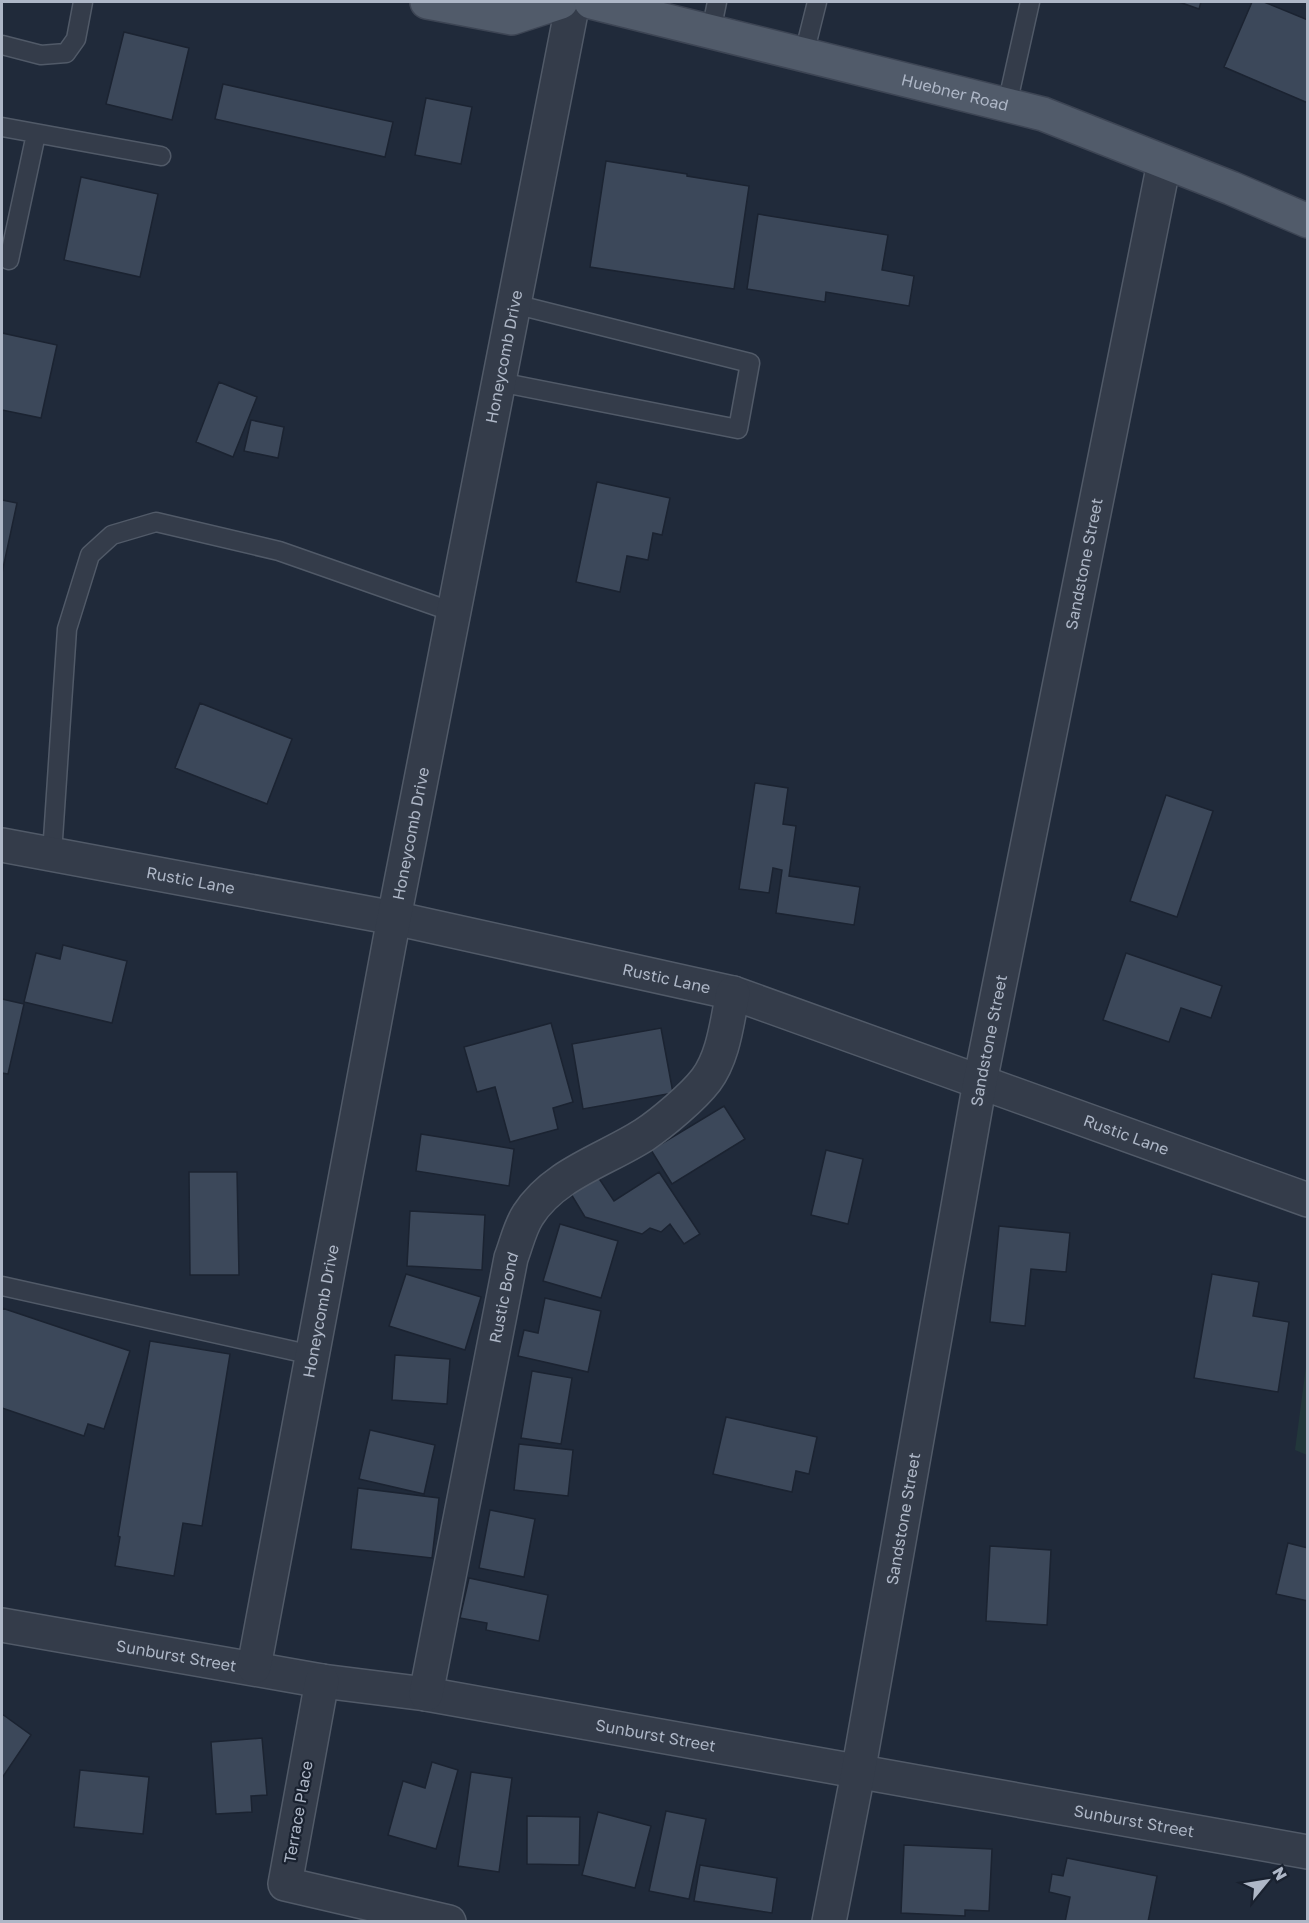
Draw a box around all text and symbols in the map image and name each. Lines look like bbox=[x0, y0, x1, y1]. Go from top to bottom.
street label: Huebner Road bbox=[899, 69, 1011, 115]
street label: Honeycomb Drive bbox=[481, 288, 526, 425]
street label: Sandstone Street bbox=[1061, 496, 1107, 631]
street label: Honeycomb Drive bbox=[388, 765, 433, 902]
street label: Rustic Lane bbox=[145, 862, 237, 898]
street label: Rustic Lane bbox=[621, 959, 713, 998]
street label: Sandstone Street bbox=[966, 973, 1011, 1108]
street label: Rustic Lane bbox=[1081, 1110, 1172, 1159]
street label: Honeycomb Drive bbox=[298, 1243, 343, 1379]
street label: Rustic Bond bbox=[485, 1249, 522, 1345]
street label: Sandstone Street bbox=[881, 1451, 924, 1586]
street label: Sunburst Street bbox=[115, 1635, 238, 1676]
street label: Sunburst Street bbox=[594, 1715, 717, 1756]
street label: Terrace Place bbox=[279, 1759, 317, 1865]
street label: Sunburst Street bbox=[1072, 1800, 1196, 1841]
north arrow bbox=[1237, 1851, 1297, 1911]
text: N bbox=[1268, 1863, 1292, 1884]

